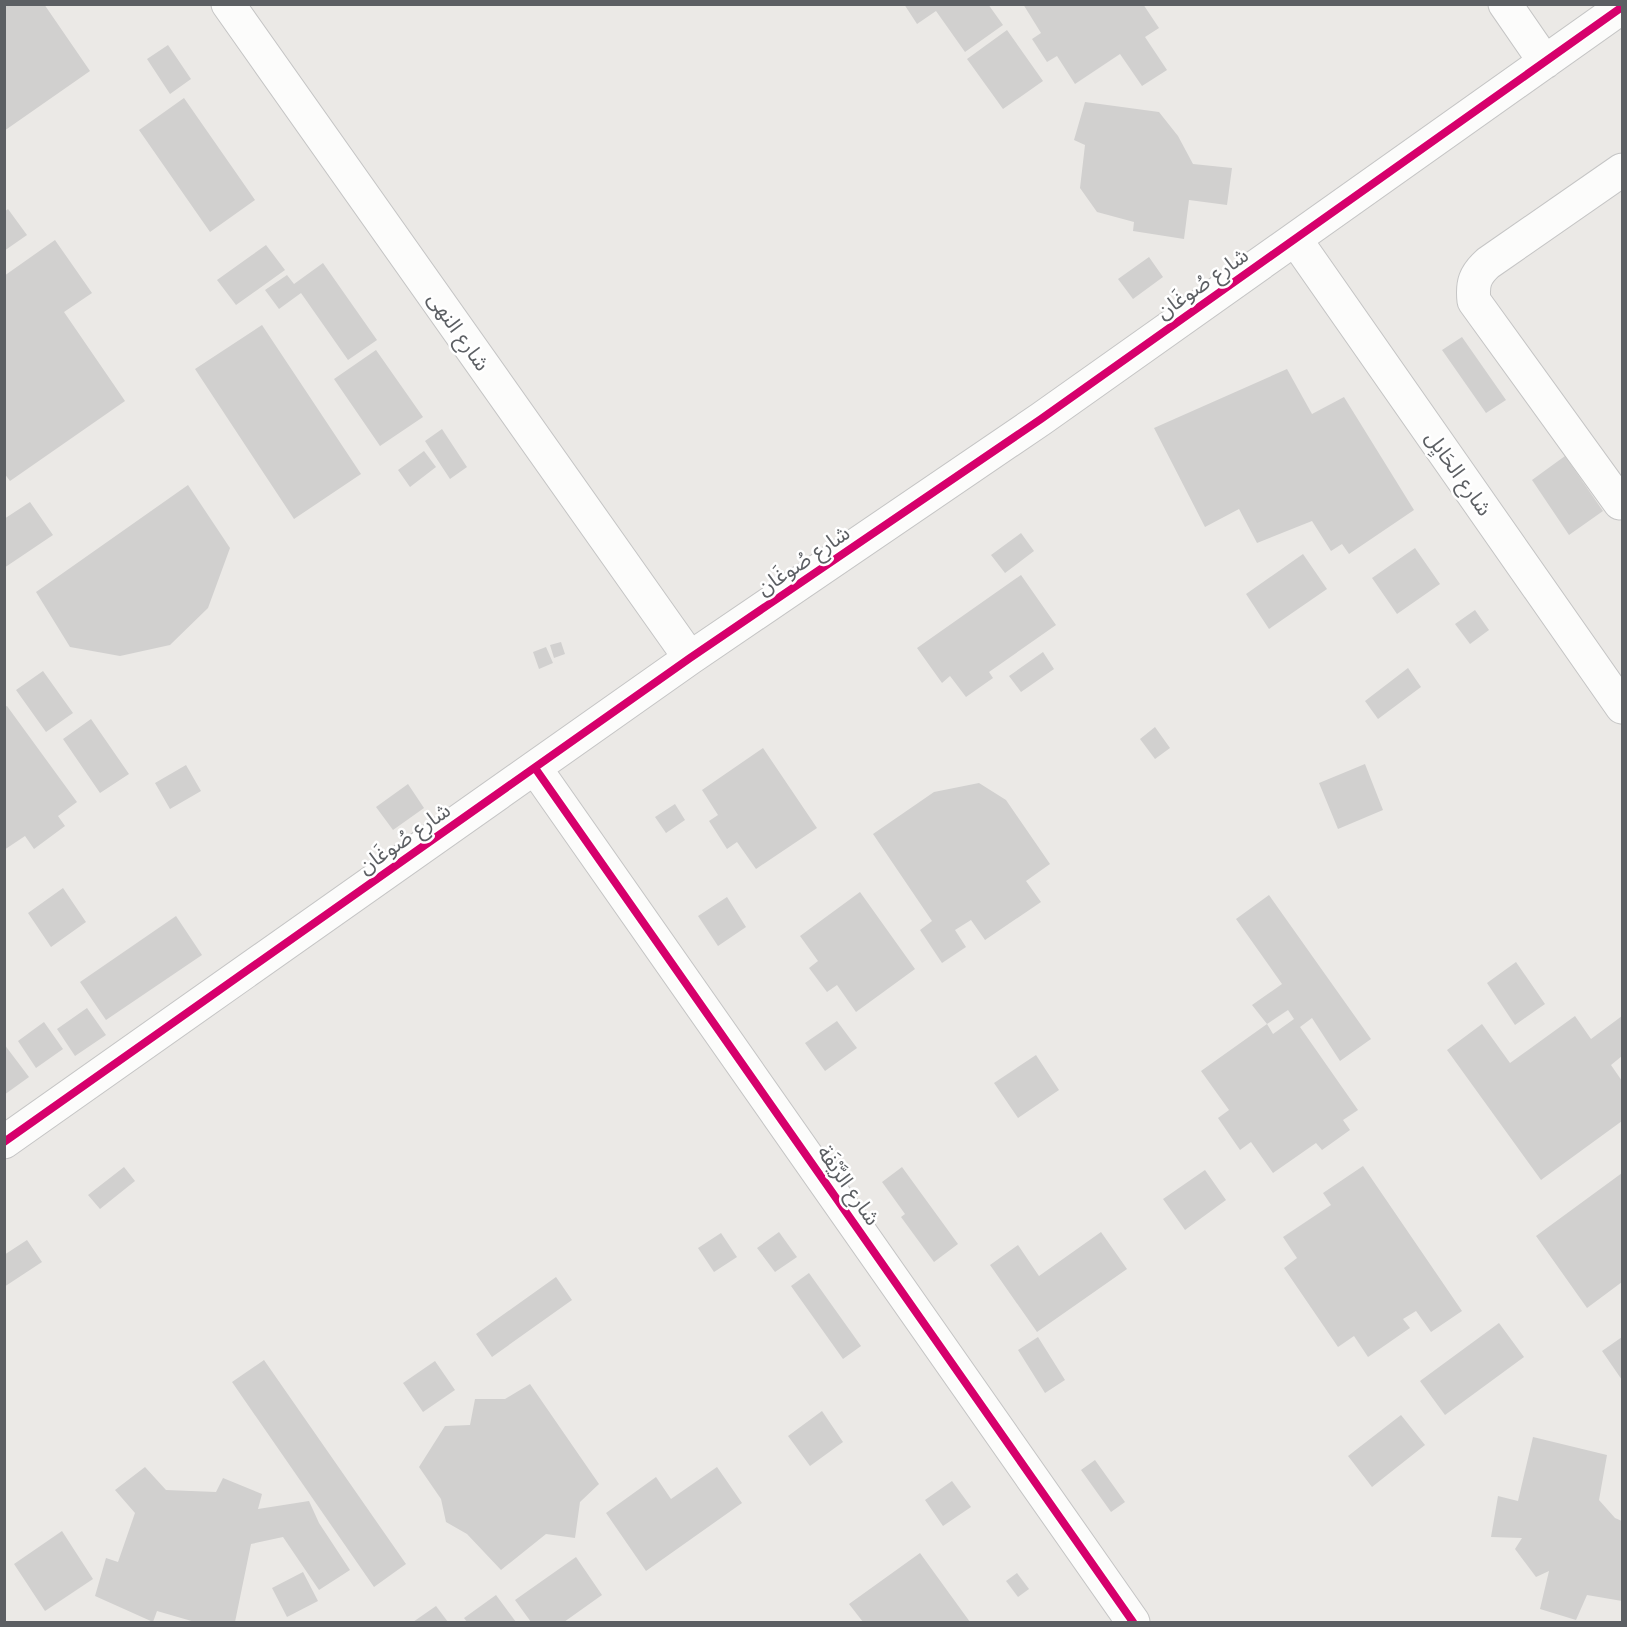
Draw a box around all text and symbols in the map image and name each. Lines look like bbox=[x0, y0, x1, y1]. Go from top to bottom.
street label: شارع صُوغَان bbox=[1151, 242, 1255, 326]
street label: شارع النهى bbox=[420, 287, 495, 377]
street label: شارع الحَايِل bbox=[1418, 426, 1497, 522]
street label: شارع صُوغَان bbox=[752, 520, 856, 603]
street label: شارع صُوغَان bbox=[353, 797, 457, 881]
street label: شارع الرَّيْفَة bbox=[810, 1140, 886, 1232]

